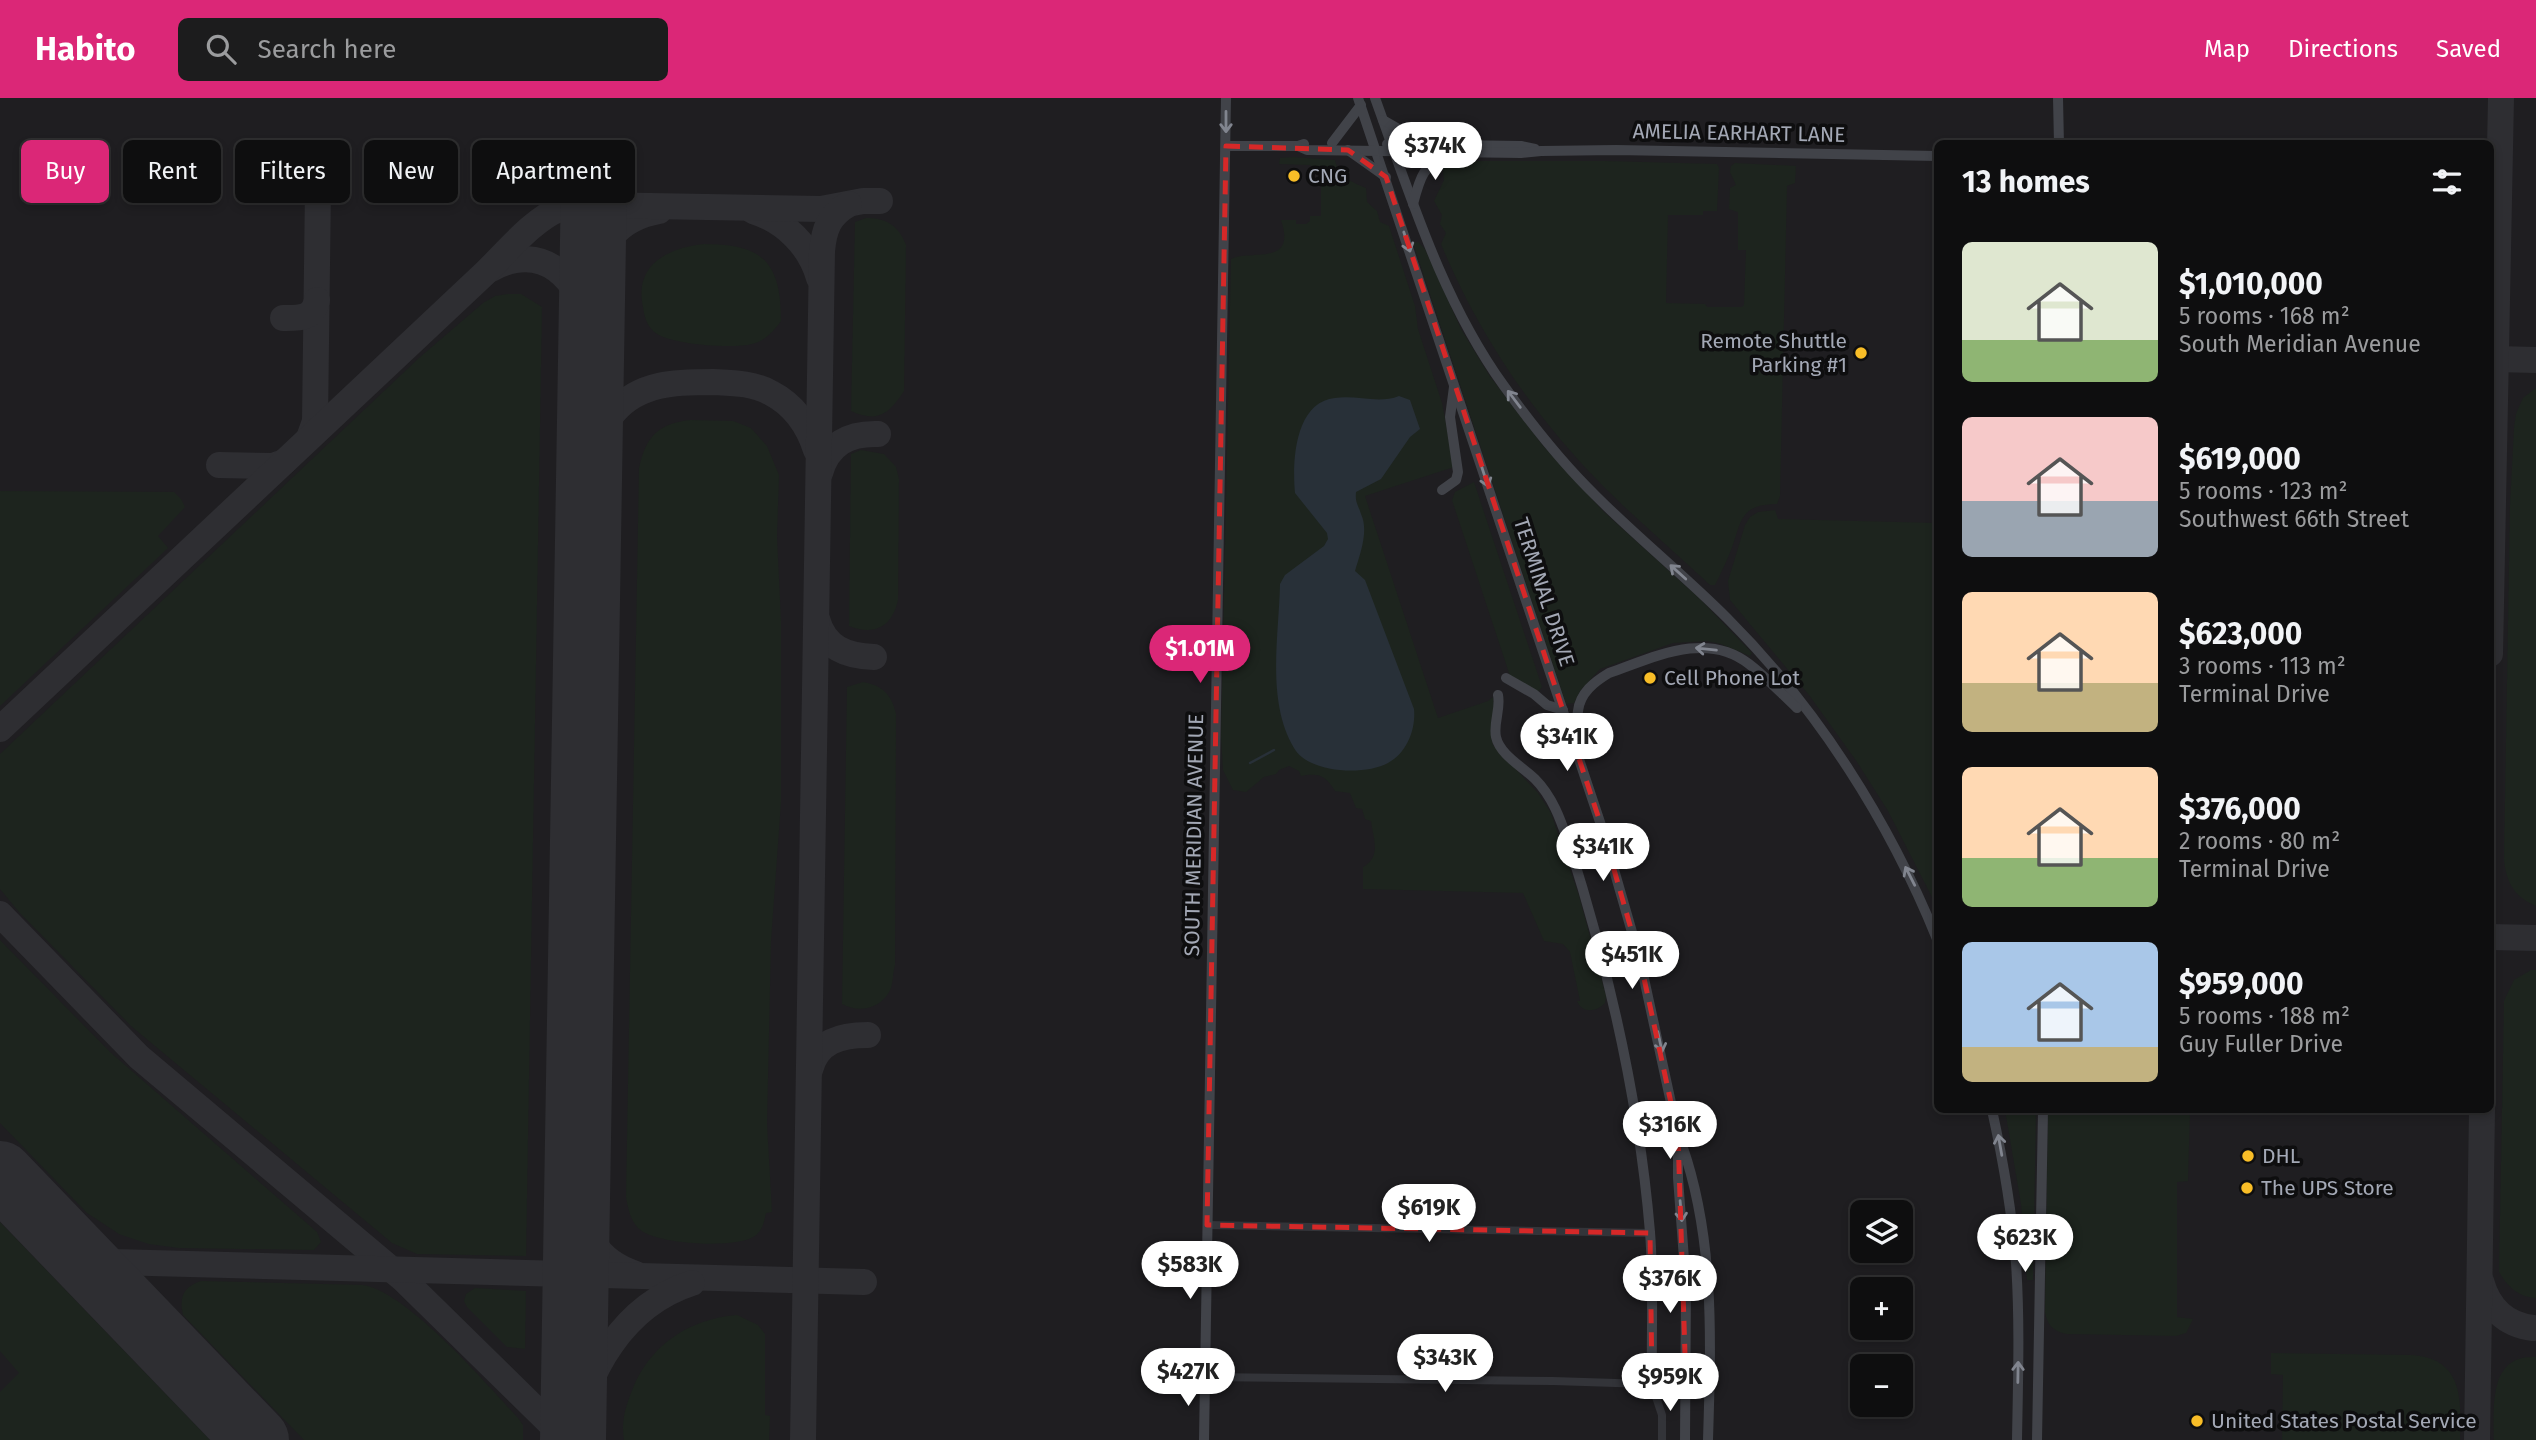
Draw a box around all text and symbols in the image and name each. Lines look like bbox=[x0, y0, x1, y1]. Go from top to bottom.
search box bbox=[178, 18, 668, 81]
text: Habito bbox=[35, 29, 136, 69]
icon: search bbox=[202, 30, 240, 68]
text: Search here bbox=[258, 34, 396, 65]
text: Map bbox=[2204, 35, 2250, 63]
text: Directions bbox=[2288, 35, 2398, 63]
text: Saved bbox=[2436, 35, 2501, 63]
one-way arrow bbox=[1219, 110, 1233, 133]
street label: AMELIA EARHART LANE bbox=[1632, 118, 1846, 148]
pin: $374K bbox=[1386, 122, 1484, 182]
text: $374K bbox=[1404, 131, 1466, 159]
chip: Buy bbox=[21, 140, 109, 203]
chip: Rent bbox=[123, 140, 221, 203]
chip: Filters bbox=[235, 140, 350, 203]
chip: New bbox=[364, 140, 458, 203]
chip: Apartment bbox=[472, 140, 635, 203]
place label: CNG bbox=[1308, 163, 1347, 189]
icon: filters bbox=[2428, 163, 2466, 201]
text: 13 homes bbox=[1962, 164, 2090, 200]
marker: CNG bbox=[1286, 168, 1302, 184]
one-way arrow bbox=[1401, 231, 1414, 253]
text: $1,010,000 bbox=[2179, 266, 2323, 302]
icon: home bbox=[2018, 270, 2102, 354]
text: 5 rooms · 168 m² bbox=[2179, 302, 2350, 330]
place label: Remote Shuttle Parking #1 bbox=[1700, 328, 1847, 378]
text: South Meridian Avenue bbox=[2179, 330, 2421, 358]
marker: Remote Shuttle Parking #1 bbox=[1853, 345, 1869, 361]
one-way arrow bbox=[1506, 390, 1521, 409]
text: $619,000 bbox=[2179, 441, 2301, 477]
icon: home bbox=[2018, 445, 2102, 529]
one-way arrow bbox=[1480, 465, 1493, 487]
text: 5 rooms · 123 m² bbox=[2179, 477, 2347, 505]
text: Southwest 66th Street bbox=[2179, 505, 2409, 533]
street label: TERMINAL DRIVE bbox=[1508, 514, 1580, 670]
one-way arrow bbox=[1669, 564, 1687, 580]
text: $623,000 bbox=[2179, 616, 2302, 652]
icon: home bbox=[2018, 620, 2102, 704]
pin: $1.01M bbox=[1143, 626, 1257, 685]
text: $1.01M bbox=[1165, 634, 1235, 662]
one-way arrow bbox=[1695, 643, 1718, 656]
text: 3 rooms · 113 m² bbox=[2179, 652, 2346, 680]
place label: Cell Phone Lot bbox=[1664, 665, 1801, 691]
marker: Cell Phone Lot bbox=[1642, 670, 1658, 686]
text: Terminal Drive bbox=[2179, 680, 2330, 708]
street label: SOUTH MERIDIAN AVENUE bbox=[1179, 713, 1209, 957]
pin: $341K bbox=[1518, 714, 1616, 773]
text: $341K bbox=[1536, 722, 1598, 750]
text: $376,000 bbox=[2179, 791, 2301, 827]
icon: home bbox=[2018, 795, 2102, 879]
pin: $341K bbox=[1554, 824, 1652, 883]
text: 2 rooms · 80 m² bbox=[2179, 827, 2340, 855]
text: $341K bbox=[1572, 832, 1634, 860]
text: Terminal Drive bbox=[2179, 855, 2330, 883]
one-way arrow bbox=[1902, 867, 1916, 887]
pin: $451K bbox=[1583, 932, 1681, 991]
text: $451K bbox=[1601, 940, 1663, 968]
text: $959,000 bbox=[2179, 966, 2304, 1002]
icon: home bbox=[2018, 970, 2102, 1054]
text: 5 rooms · 188 m² bbox=[2179, 1002, 2350, 1030]
one-way arrow bbox=[1653, 1030, 1667, 1053]
text: Guy Fuller Drive bbox=[2179, 1030, 2343, 1058]
pin: $316K bbox=[1621, 1102, 1719, 1161]
text: $316K bbox=[1639, 1110, 1701, 1138]
one-way arrow bbox=[1993, 1134, 2006, 1157]
place label: DHL bbox=[2262, 1143, 2301, 1169]
marker: DHL bbox=[2240, 1148, 2256, 1164]
place label: The UPS Store bbox=[2261, 1175, 2394, 1201]
marker: The UPS Store bbox=[2239, 1180, 2255, 1196]
pin: $619K bbox=[1380, 1184, 1478, 1244]
text: $619K bbox=[1398, 1193, 1460, 1221]
one-way arrow bbox=[1675, 1199, 1688, 1221]
map controls bbox=[1850, 1200, 1913, 1417]
button: layers bbox=[1850, 1200, 1913, 1263]
pin: $623K bbox=[1976, 1214, 2074, 1274]
text: $623K bbox=[1993, 1223, 2057, 1251]
pin: $583K bbox=[1141, 1242, 1239, 1301]
text: $583K bbox=[1158, 1250, 1222, 1278]
pin: $376K bbox=[1621, 1256, 1719, 1315]
text: $376K bbox=[1639, 1264, 1701, 1292]
button: + bbox=[1850, 1277, 1913, 1340]
pin: $343K bbox=[1396, 1334, 1494, 1394]
text: $343K bbox=[1413, 1343, 1477, 1371]
pin: $427K bbox=[1139, 1348, 1237, 1408]
pin: $959K bbox=[1621, 1354, 1719, 1413]
button: − bbox=[1850, 1354, 1913, 1417]
text: $427K bbox=[1157, 1357, 1219, 1385]
one-way arrow bbox=[2011, 1361, 2025, 1384]
text: $959K bbox=[1638, 1362, 1702, 1390]
place label: United States Postal Service bbox=[2211, 1408, 2477, 1434]
marker: United States Postal Service bbox=[2189, 1413, 2205, 1429]

